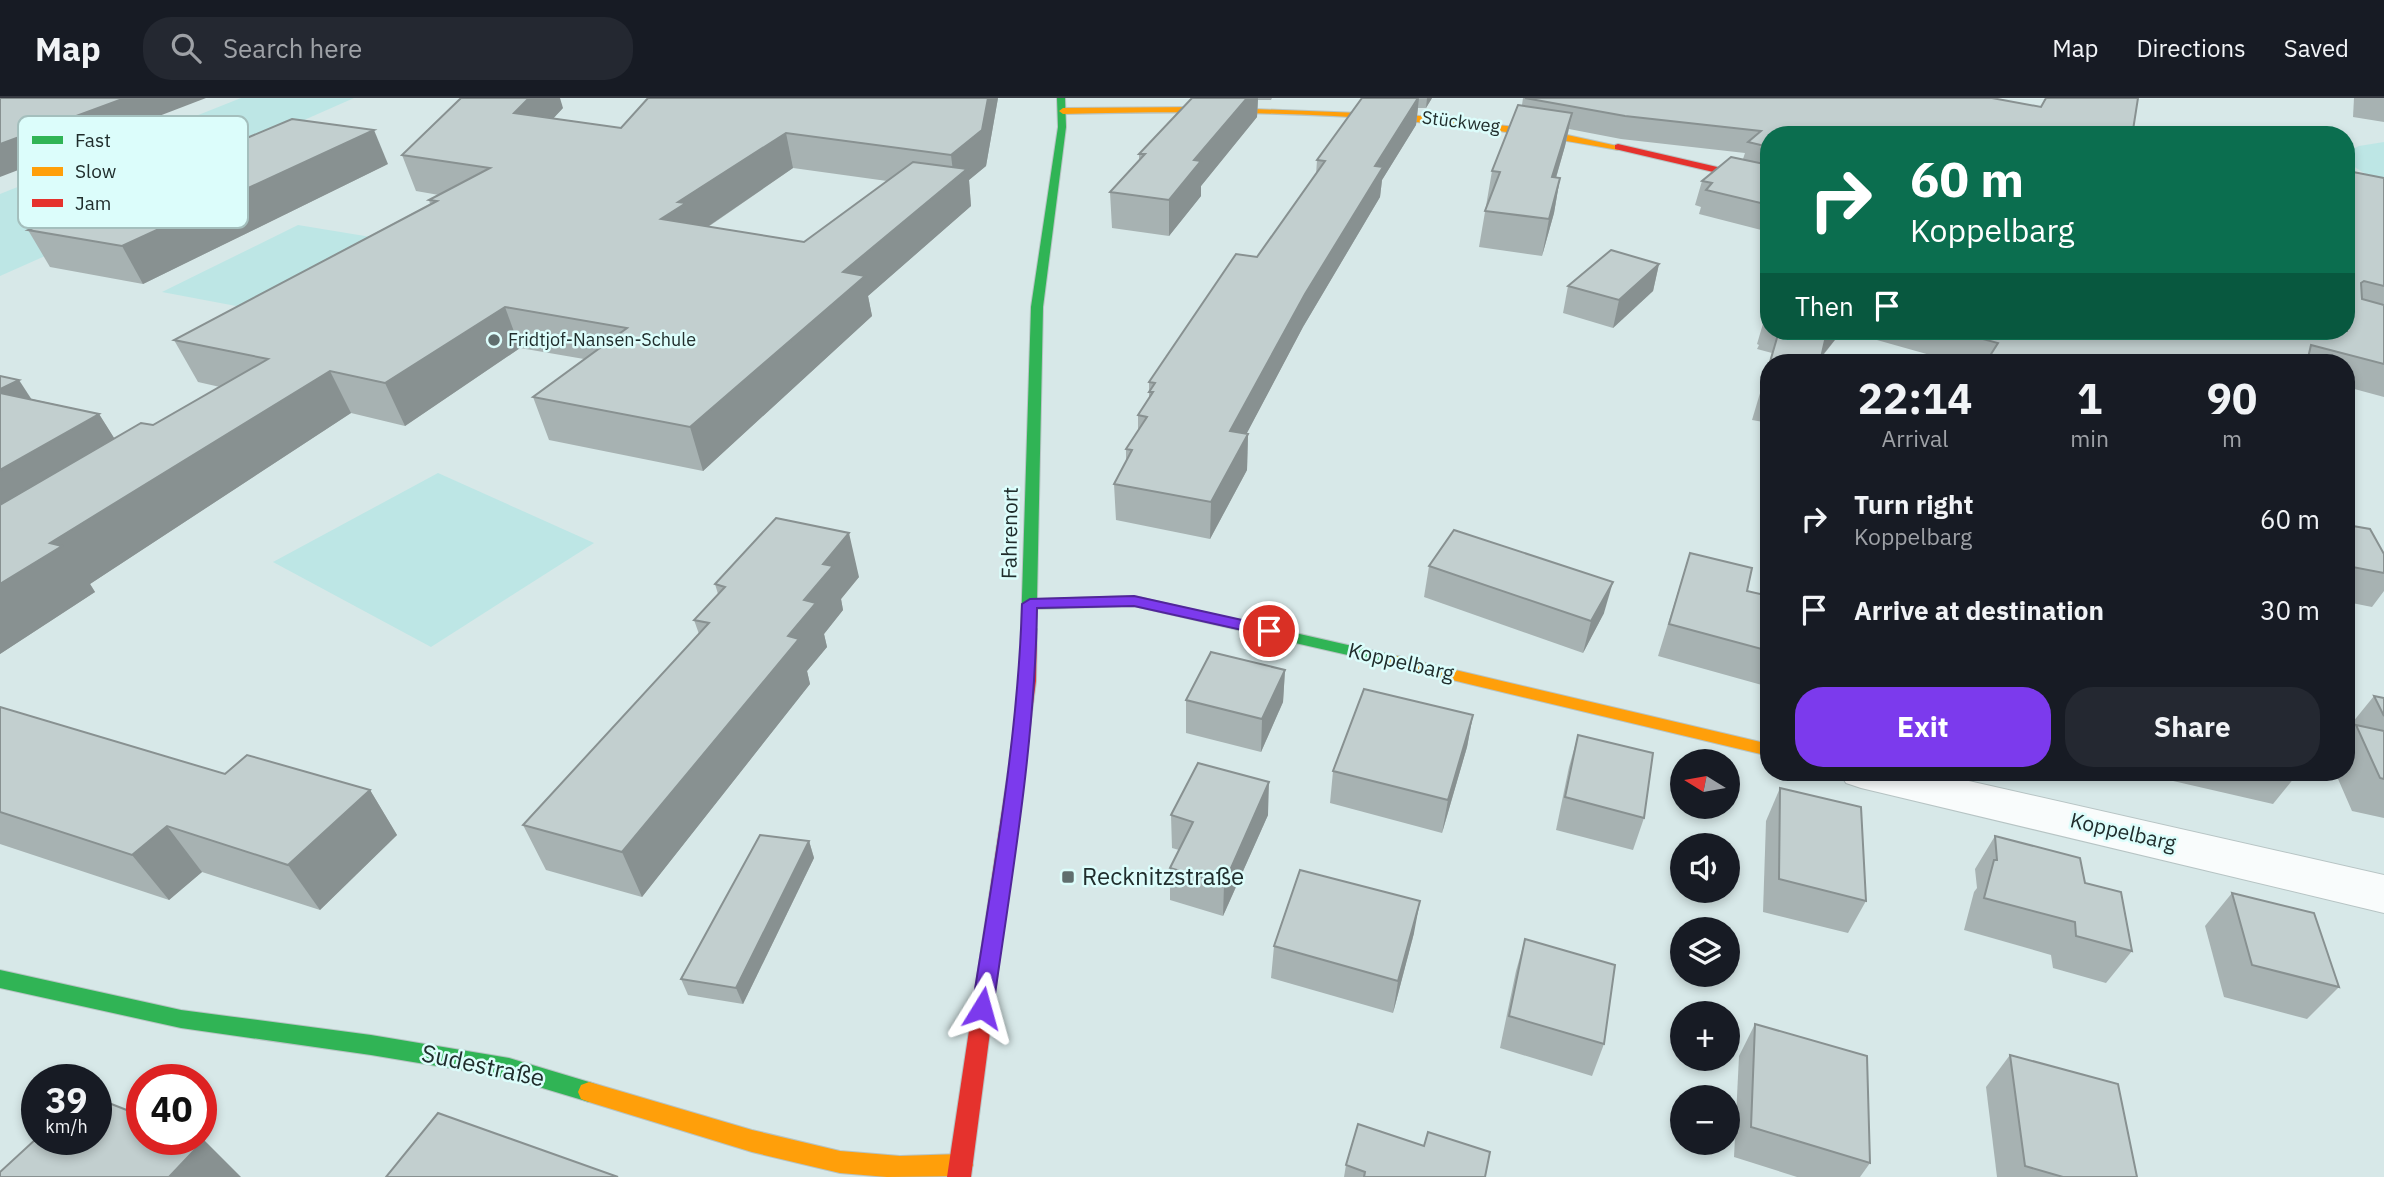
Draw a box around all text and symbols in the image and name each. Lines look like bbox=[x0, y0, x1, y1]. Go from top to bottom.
search box bbox=[143, 17, 633, 80]
text: Map bbox=[35, 27, 101, 70]
icon: search bbox=[167, 29, 205, 67]
text: Search here bbox=[223, 31, 362, 65]
text: Map bbox=[2052, 32, 2098, 64]
text: Directions bbox=[2136, 32, 2246, 64]
text: Saved bbox=[2284, 32, 2349, 64]
street label: Stückweg bbox=[1421, 105, 1502, 138]
legend bbox=[18, 116, 248, 228]
text: Fast bbox=[75, 128, 111, 152]
text: 60 m bbox=[1910, 147, 2024, 210]
icon: right bbox=[1795, 154, 1886, 245]
text: Slow bbox=[75, 159, 116, 183]
text: Jam bbox=[75, 191, 111, 215]
text: Koppelbarg bbox=[1910, 209, 2074, 251]
icon: arrive bbox=[1868, 287, 1906, 325]
text: Then bbox=[1795, 289, 1854, 323]
place label: Fridtjof-Nansen-Schule bbox=[508, 328, 696, 351]
marker: Fridtjof-Nansen-Schule bbox=[486, 332, 502, 348]
text: 22:14 bbox=[1858, 371, 1972, 426]
text: 1 bbox=[2077, 371, 2102, 426]
text: 90 bbox=[2207, 371, 2257, 426]
text: Arrival bbox=[1882, 423, 1949, 453]
text: min bbox=[2070, 423, 2109, 453]
text: m bbox=[2222, 423, 2242, 453]
street label: Fahrenort bbox=[994, 487, 1024, 579]
text: Turn right bbox=[1854, 487, 1973, 521]
icon: right bbox=[1795, 500, 1833, 538]
text: 60 m bbox=[2260, 502, 2320, 536]
text: Koppelbarg bbox=[1854, 521, 1972, 551]
icon: arrive bbox=[1795, 591, 1833, 629]
text: Arrive at destination bbox=[1854, 593, 2104, 627]
text: 30 m bbox=[2260, 593, 2320, 627]
pin bbox=[1239, 601, 1299, 661]
icon: arrive bbox=[1250, 612, 1288, 650]
street label: Koppelbarg bbox=[1346, 635, 1457, 687]
button: Exit bbox=[1795, 687, 2051, 767]
button: Share bbox=[2065, 687, 2320, 767]
north arrow bbox=[1670, 749, 1740, 819]
map controls bbox=[1670, 749, 1740, 1155]
street label: Koppelbarg bbox=[2068, 805, 2179, 857]
button: sound bbox=[1670, 833, 1740, 903]
place label: Recknitzstraße bbox=[1082, 860, 1244, 892]
marker: Recknitzstraße bbox=[1060, 869, 1076, 885]
button: layers bbox=[1670, 917, 1740, 987]
position arrow bbox=[945, 971, 1019, 1045]
button: + bbox=[1670, 1001, 1740, 1071]
street label: Sudestraße bbox=[419, 1036, 548, 1094]
speed limit sign: 40 bbox=[126, 1064, 217, 1155]
text: 39 bbox=[45, 1077, 88, 1123]
button: − bbox=[1670, 1085, 1740, 1155]
text: km/h bbox=[45, 1115, 88, 1138]

